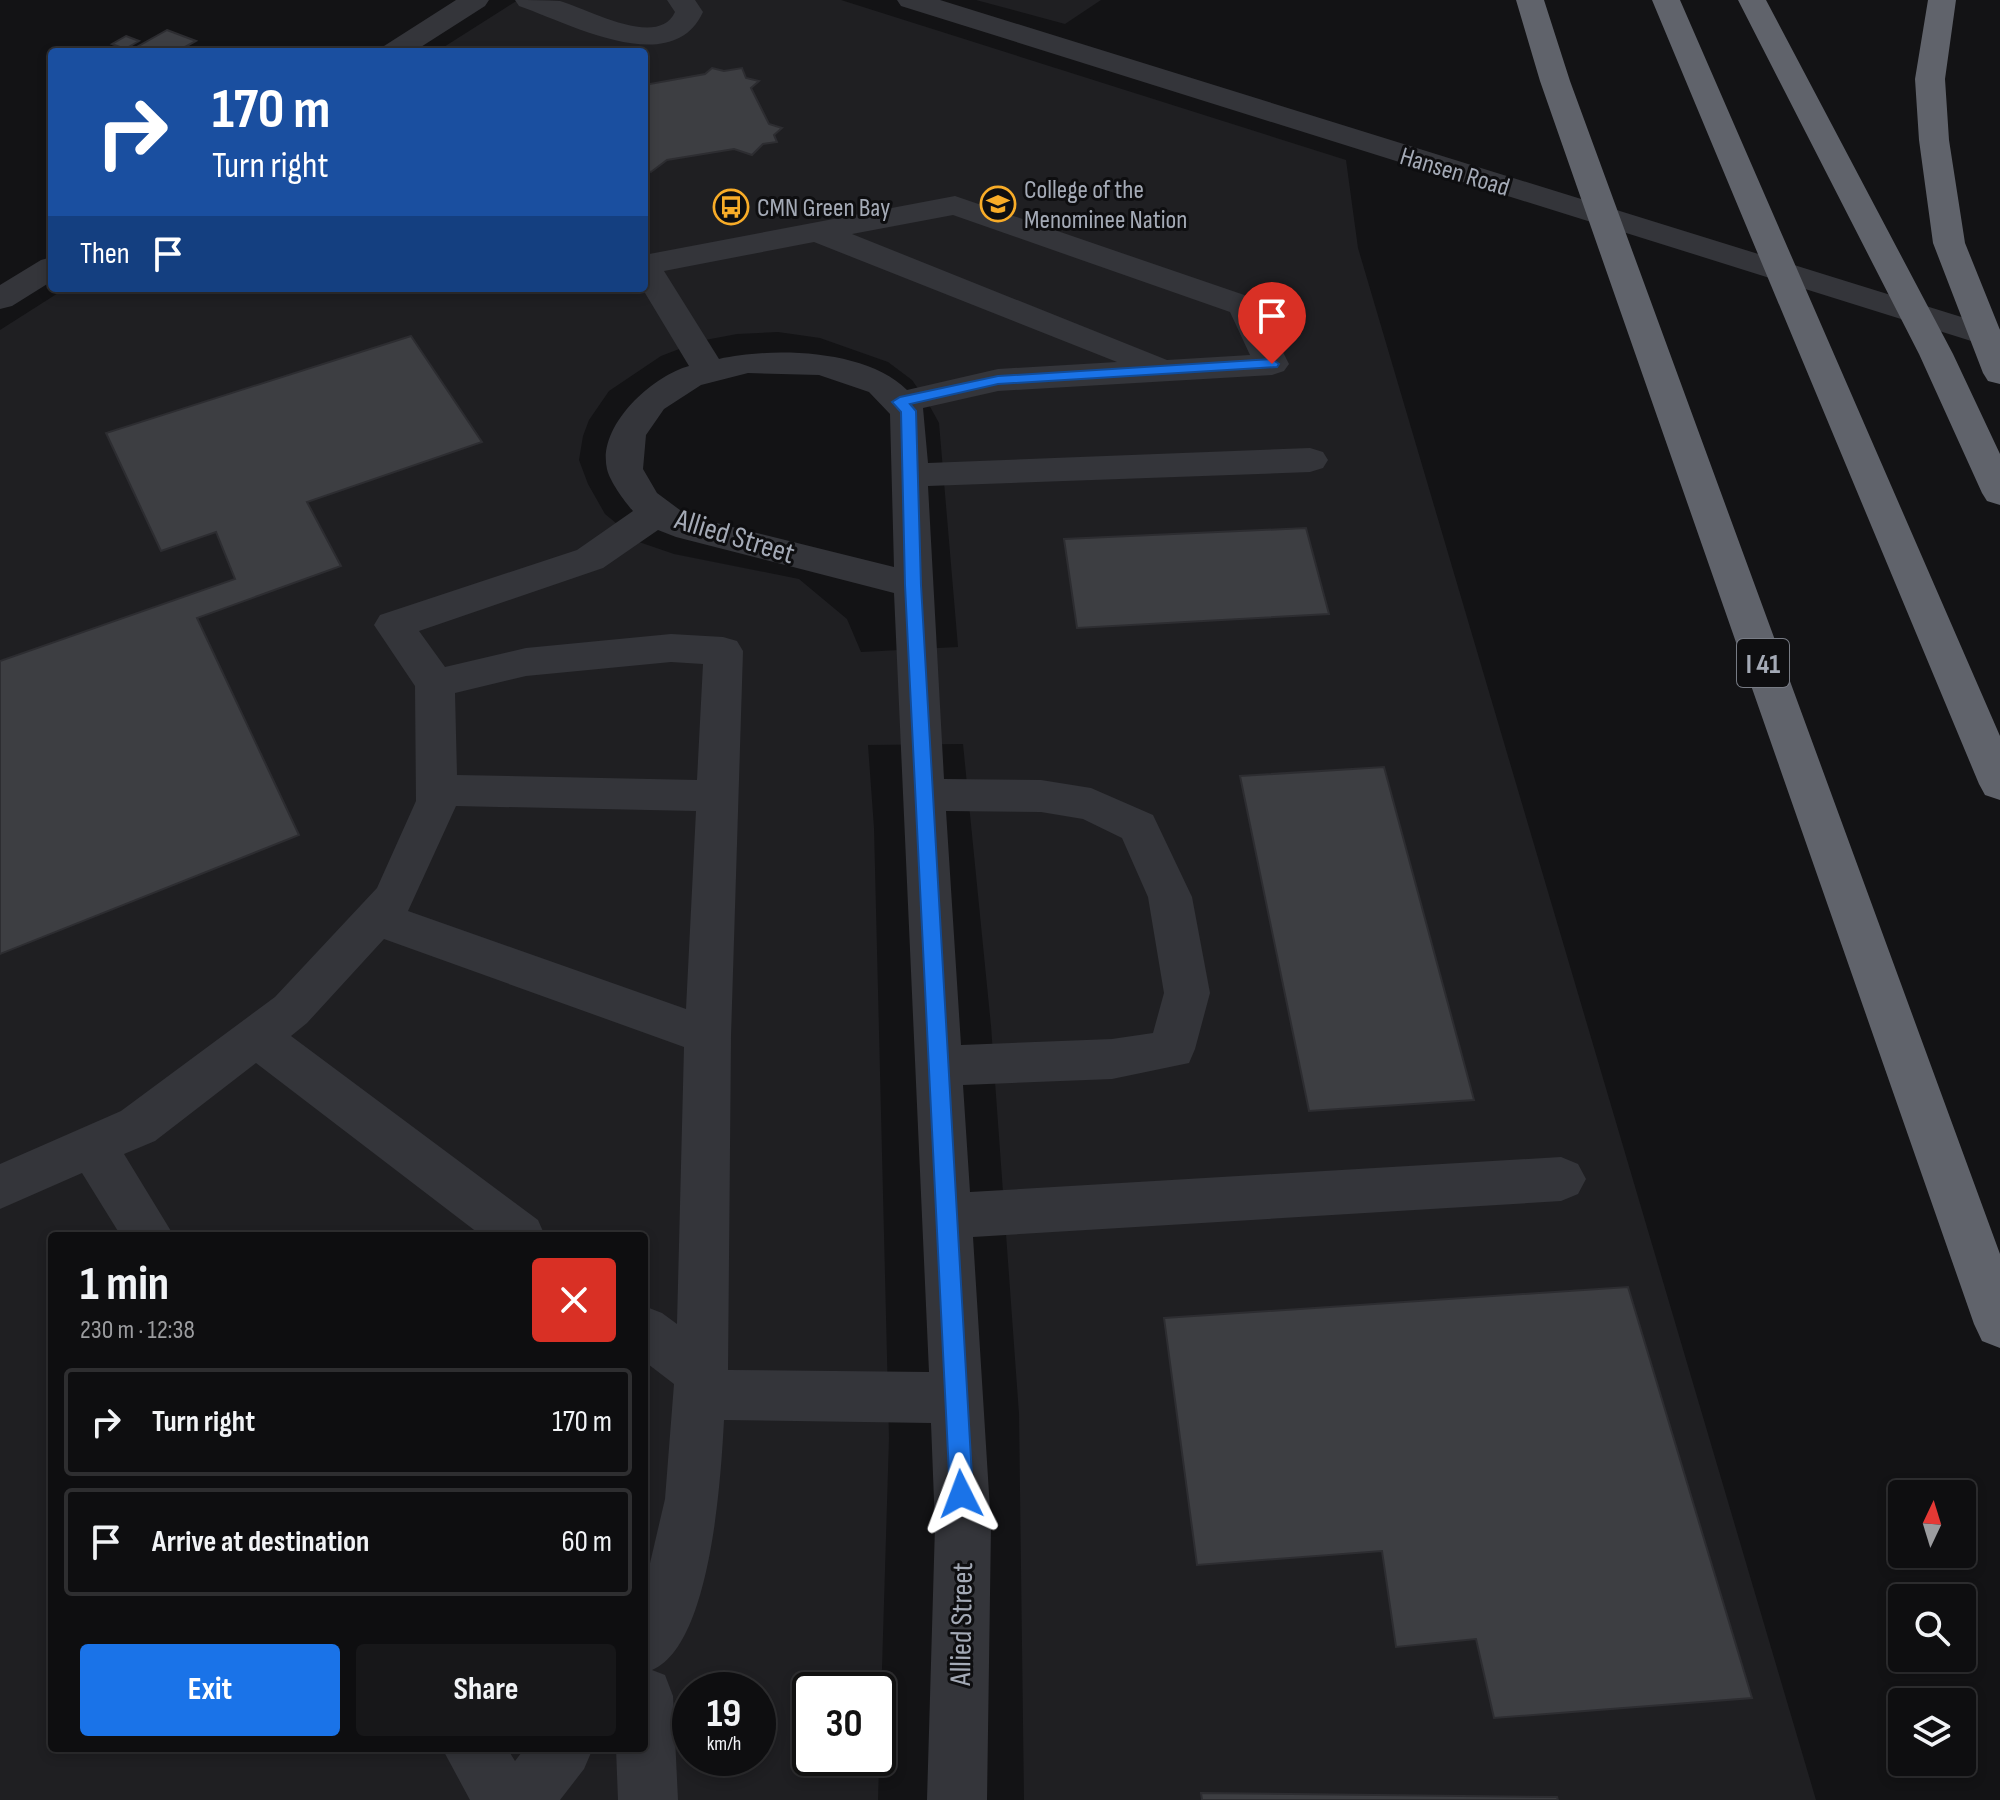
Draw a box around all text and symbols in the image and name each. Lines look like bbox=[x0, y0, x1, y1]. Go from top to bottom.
text: 170 m bbox=[212, 77, 330, 144]
icon: right bbox=[80, 80, 184, 184]
street label: Hansen Road bbox=[1396, 141, 1513, 204]
text: Turn right bbox=[212, 145, 329, 188]
place label: College of the Menominee Nation bbox=[1024, 175, 1187, 236]
school or university icon: College of the Menominee Nation bbox=[979, 185, 1017, 223]
bus stop icon: CMN Green Bay bbox=[712, 188, 750, 226]
place label: CMN Green Bay bbox=[757, 193, 890, 224]
icon: arrive bbox=[146, 232, 190, 276]
text: Then bbox=[80, 236, 130, 272]
pin bbox=[1238, 282, 1306, 364]
icon: arrive bbox=[1250, 294, 1294, 338]
street label: Allied Street bbox=[670, 501, 799, 572]
road number: I 41 bbox=[1737, 639, 1789, 687]
text: 1 min bbox=[80, 1256, 169, 1313]
button: close bbox=[532, 1258, 616, 1342]
text: 230 m · 12:38 bbox=[80, 1315, 195, 1346]
icon: right bbox=[84, 1400, 128, 1444]
text: Turn right bbox=[152, 1404, 255, 1440]
text: 170 m bbox=[552, 1404, 612, 1440]
position arrow bbox=[919, 1452, 1003, 1536]
north arrow bbox=[1888, 1480, 1976, 1568]
map controls bbox=[1888, 1480, 1976, 1776]
icon: arrive bbox=[84, 1520, 128, 1564]
text: Arrive at destination bbox=[152, 1524, 369, 1560]
text: 60 m bbox=[561, 1524, 612, 1560]
street label: Allied Street bbox=[943, 1562, 981, 1687]
button: search bbox=[1888, 1584, 1976, 1672]
button: Exit bbox=[80, 1644, 340, 1736]
button: Share bbox=[356, 1644, 616, 1736]
speed limit sign: 30 bbox=[792, 1672, 896, 1776]
button: layers bbox=[1888, 1688, 1976, 1776]
text: 19 bbox=[707, 1690, 741, 1738]
text: km/h bbox=[707, 1732, 741, 1756]

